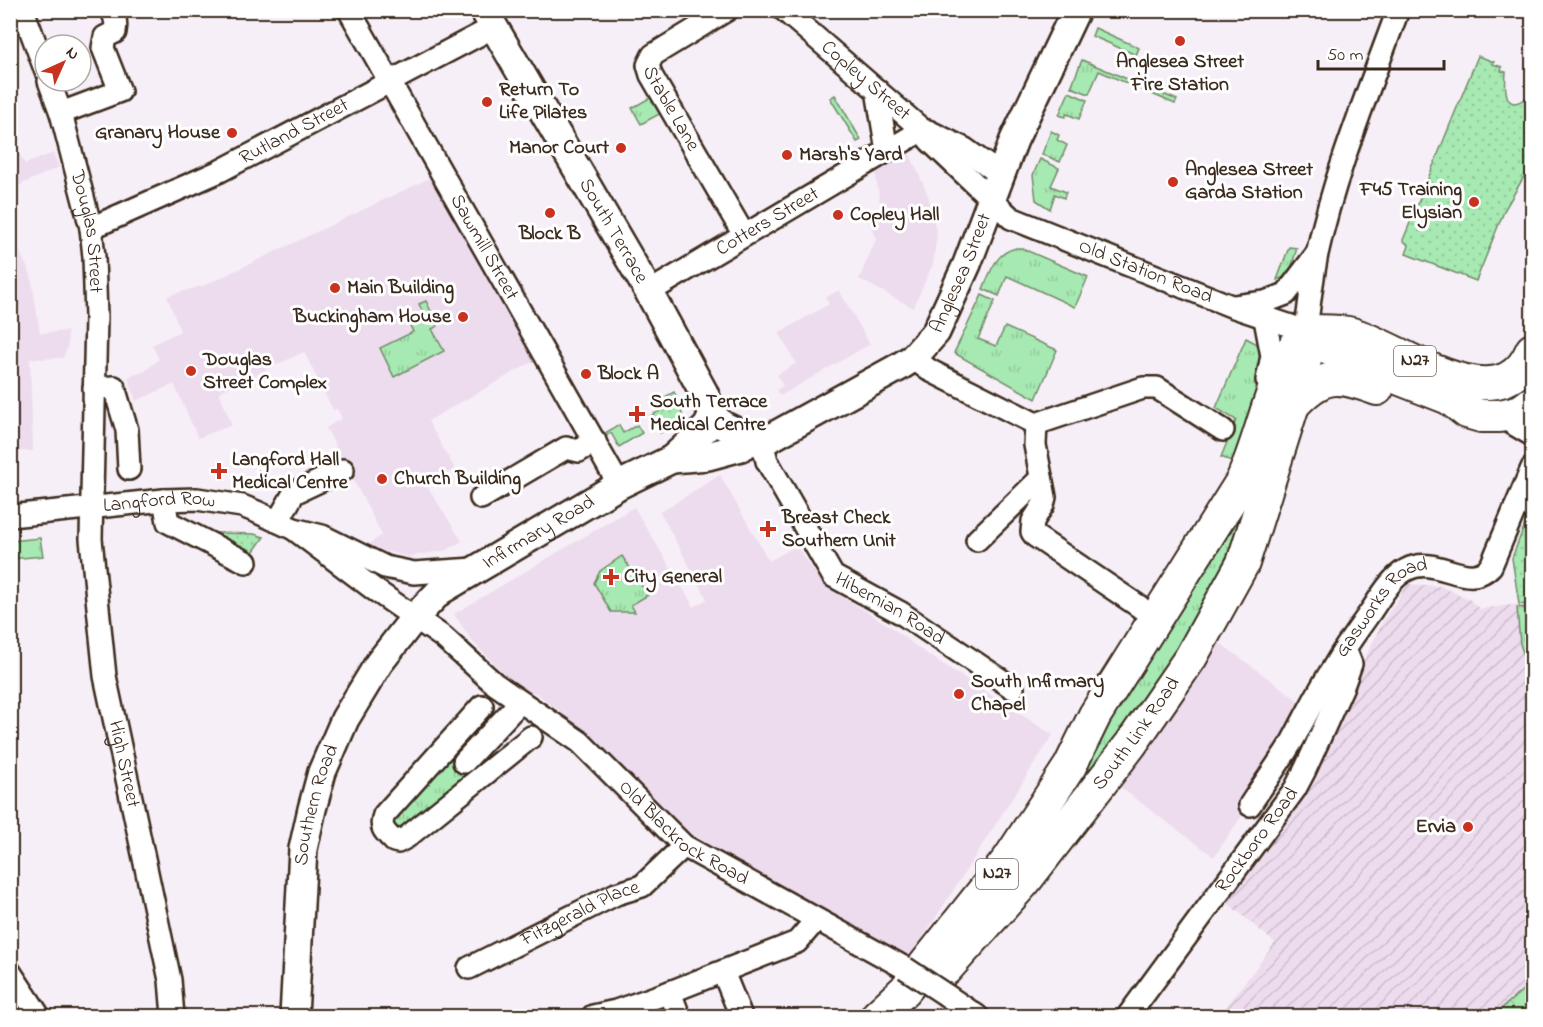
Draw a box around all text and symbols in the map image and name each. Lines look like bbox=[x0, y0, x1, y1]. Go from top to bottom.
north arrow bbox=[33, 33, 93, 93]
scale bar bbox=[1318, 33, 1444, 71]
street label: Copley Street bbox=[814, 34, 917, 128]
marker: Anglesea Street Fire Station bbox=[1173, 34, 1187, 48]
text: N bbox=[60, 41, 85, 66]
text: 50 m bbox=[1327, 43, 1364, 69]
place label: Anglesea Street Fire Station bbox=[1116, 48, 1244, 100]
street label: Stable Lane bbox=[635, 63, 707, 157]
place label: Return To Life Pilates bbox=[499, 76, 587, 128]
street label: Rutland Street bbox=[234, 91, 354, 173]
marker: Return To Life Pilates bbox=[480, 95, 494, 109]
place label: Granary House bbox=[95, 119, 221, 149]
marker: Granary House bbox=[225, 126, 239, 140]
place label: Manor Court bbox=[509, 134, 609, 163]
marker: Manor Court bbox=[614, 141, 628, 155]
place label: Marsh's Yard bbox=[799, 141, 903, 170]
marker: Marsh's Yard bbox=[780, 148, 794, 162]
place label: Anglesea Street Garda Station bbox=[1185, 156, 1313, 208]
street label: Douglas Street bbox=[62, 166, 110, 294]
street label: South Terrace bbox=[571, 173, 655, 289]
marker: Anglesea Street Garda Station bbox=[1166, 175, 1180, 189]
place label: F45 Training Elysian bbox=[1359, 176, 1462, 229]
street label: Cotters Street bbox=[711, 180, 825, 264]
street label: Sawmill Street bbox=[442, 189, 526, 306]
marker: F45 Training Elysian bbox=[1467, 195, 1481, 209]
place label: Copley Hall bbox=[850, 201, 939, 231]
marker: Block B bbox=[543, 206, 557, 220]
marker: Copley Hall bbox=[831, 208, 845, 222]
street label: Anglesea Street bbox=[923, 209, 1000, 338]
place label: Block B bbox=[518, 220, 582, 249]
street label: Old Station Road bbox=[1074, 232, 1217, 312]
place label: Main Building bbox=[347, 274, 454, 304]
marker: Main Building bbox=[328, 281, 342, 295]
place label: Buckingham House bbox=[293, 303, 452, 333]
marker: Buckingham House bbox=[456, 310, 470, 324]
place label: Douglas Street Complex bbox=[202, 346, 327, 398]
road number: N27 bbox=[1394, 346, 1436, 376]
place label: Block A bbox=[597, 360, 659, 389]
marker: Douglas Street Complex bbox=[184, 364, 198, 378]
marker: Block A bbox=[579, 367, 593, 381]
place label: South Terrace Medical Centre bbox=[650, 388, 768, 440]
marker: South Terrace Medical Centre bbox=[628, 405, 646, 423]
place label: Langford Hall Medical Centre bbox=[232, 446, 349, 498]
marker: Langford Hall Medical Centre bbox=[210, 462, 228, 480]
place label: Church Building bbox=[394, 465, 521, 495]
marker: Church Building bbox=[375, 472, 389, 486]
street label: Langford Row bbox=[102, 484, 217, 521]
street label: Infirmary Road bbox=[477, 488, 600, 577]
place label: Breast Check Southern Unit bbox=[781, 504, 896, 556]
marker: Breast Check Southern Unit bbox=[759, 520, 777, 538]
street label: Gasworks Road bbox=[1328, 551, 1428, 664]
place label: City General bbox=[624, 563, 722, 593]
street label: Hibernian Road bbox=[830, 565, 951, 653]
marker: City General bbox=[602, 568, 620, 586]
place label: South Infirmary Chapel bbox=[971, 668, 1104, 720]
street label: South Link Road bbox=[1086, 671, 1188, 797]
marker: South Infirmary Chapel bbox=[952, 687, 966, 701]
street label: High Street bbox=[100, 718, 147, 811]
street label: Southern Road bbox=[288, 740, 347, 866]
street label: Old Blackrock Road bbox=[612, 774, 754, 893]
street label: Rockboro Road bbox=[1208, 781, 1306, 899]
place label: Ervia bbox=[1416, 813, 1456, 842]
marker: Ervia bbox=[1461, 820, 1475, 834]
road number: N27 bbox=[976, 859, 1018, 889]
street label: Fitzgerald Place bbox=[515, 873, 643, 955]

